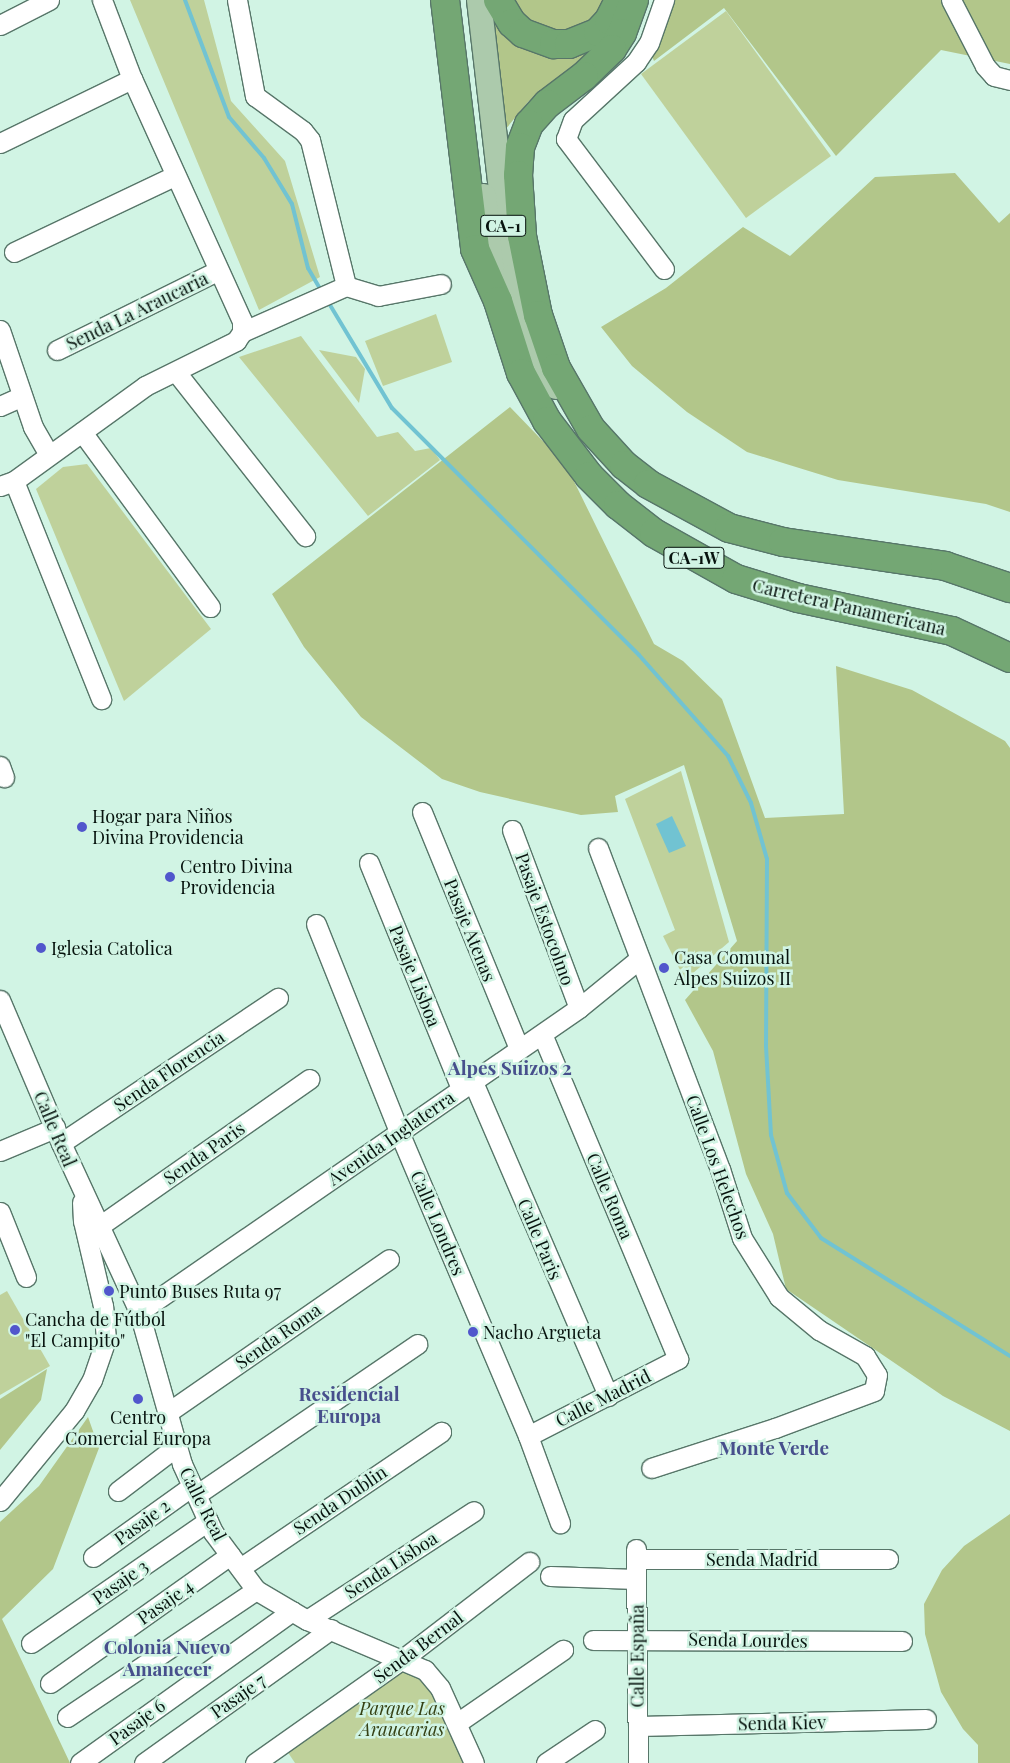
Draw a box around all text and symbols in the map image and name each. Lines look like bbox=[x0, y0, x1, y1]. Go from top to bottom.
road number: CA-1 bbox=[479, 212, 527, 240]
street label: Senda La Araucaria bbox=[62, 267, 212, 355]
road number: CA-1W bbox=[663, 544, 725, 572]
street label: Carretera Panamericana bbox=[750, 574, 948, 640]
place label: Hogar para Niños Divina Providencia bbox=[92, 806, 244, 849]
marker: Hogar para Niños Divina Providencia bbox=[76, 821, 88, 833]
street label: Pasaje Estocolmo bbox=[511, 850, 579, 988]
place label: Centro Divina Providencia bbox=[180, 856, 293, 899]
marker: Centro Divina Providencia bbox=[164, 871, 176, 883]
street label: Pasaje Atenas bbox=[440, 875, 500, 985]
street label: Pasaje Lisboa bbox=[385, 922, 445, 1030]
place label: Iglesia Catolica bbox=[51, 937, 173, 959]
marker: Iglesia Catolica bbox=[35, 942, 47, 954]
place label: Casa Comunal Alpes Suizos II bbox=[674, 947, 791, 990]
marker: Casa Comunal Alpes Suizos II bbox=[658, 962, 670, 974]
street label: Senda Florencia bbox=[110, 1026, 228, 1116]
district label: Alpes Suizos 2 bbox=[448, 1057, 572, 1079]
street label: Avenida Inglaterra bbox=[323, 1086, 459, 1190]
street label: Calle Real bbox=[29, 1088, 81, 1170]
street label: Calle Los Helechos bbox=[682, 1092, 754, 1242]
street label: Senda Paris bbox=[159, 1117, 249, 1189]
street label: Calle Roma bbox=[582, 1150, 638, 1242]
street label: Calle Londres bbox=[406, 1167, 470, 1279]
street label: Calle Paris bbox=[513, 1195, 567, 1283]
place label: Punto Buses Ruta 97 bbox=[119, 1280, 281, 1302]
marker: Punto Buses Ruta 97 bbox=[103, 1285, 115, 1297]
street label: Senda Roma bbox=[231, 1298, 325, 1374]
place label: Cancha de Fútbol "El Campito" bbox=[25, 1309, 166, 1352]
place label: Nacho Argueta bbox=[483, 1321, 602, 1343]
marker: Cancha de Fútbol "El Campito" bbox=[9, 1324, 21, 1336]
marker: Nacho Argueta bbox=[467, 1326, 479, 1338]
street label: Calle Madrid bbox=[552, 1365, 654, 1431]
district label: Residencial Europa bbox=[298, 1383, 400, 1427]
marker: Centro Comercial Europa bbox=[132, 1393, 144, 1405]
place label: Centro Comercial Europa bbox=[65, 1407, 211, 1450]
district label: Monte Verde bbox=[719, 1437, 829, 1459]
street label: Senda Dublin bbox=[289, 1461, 391, 1539]
street label: Calle Real bbox=[175, 1463, 231, 1545]
street label: Pasaje 2 bbox=[110, 1495, 174, 1549]
street label: Senda Lisboa bbox=[341, 1527, 441, 1603]
street label: Senda Madrid bbox=[706, 1548, 818, 1570]
street label: Pasaje 3 bbox=[88, 1555, 152, 1609]
street label: Pasaje 4 bbox=[133, 1575, 197, 1629]
street label: Calle España bbox=[626, 1604, 648, 1708]
street label: Senda Bernal bbox=[369, 1606, 467, 1688]
street label: Senda Lourdes bbox=[688, 1628, 808, 1652]
district label: Colonia Nuevo Amanecer bbox=[104, 1636, 230, 1680]
street label: Pasaje 7 bbox=[206, 1669, 270, 1723]
street label: Pasaje 6 bbox=[105, 1694, 169, 1750]
park label: Parque Las Araucarias bbox=[359, 1698, 445, 1740]
street label: Senda Kiev bbox=[738, 1711, 826, 1735]

